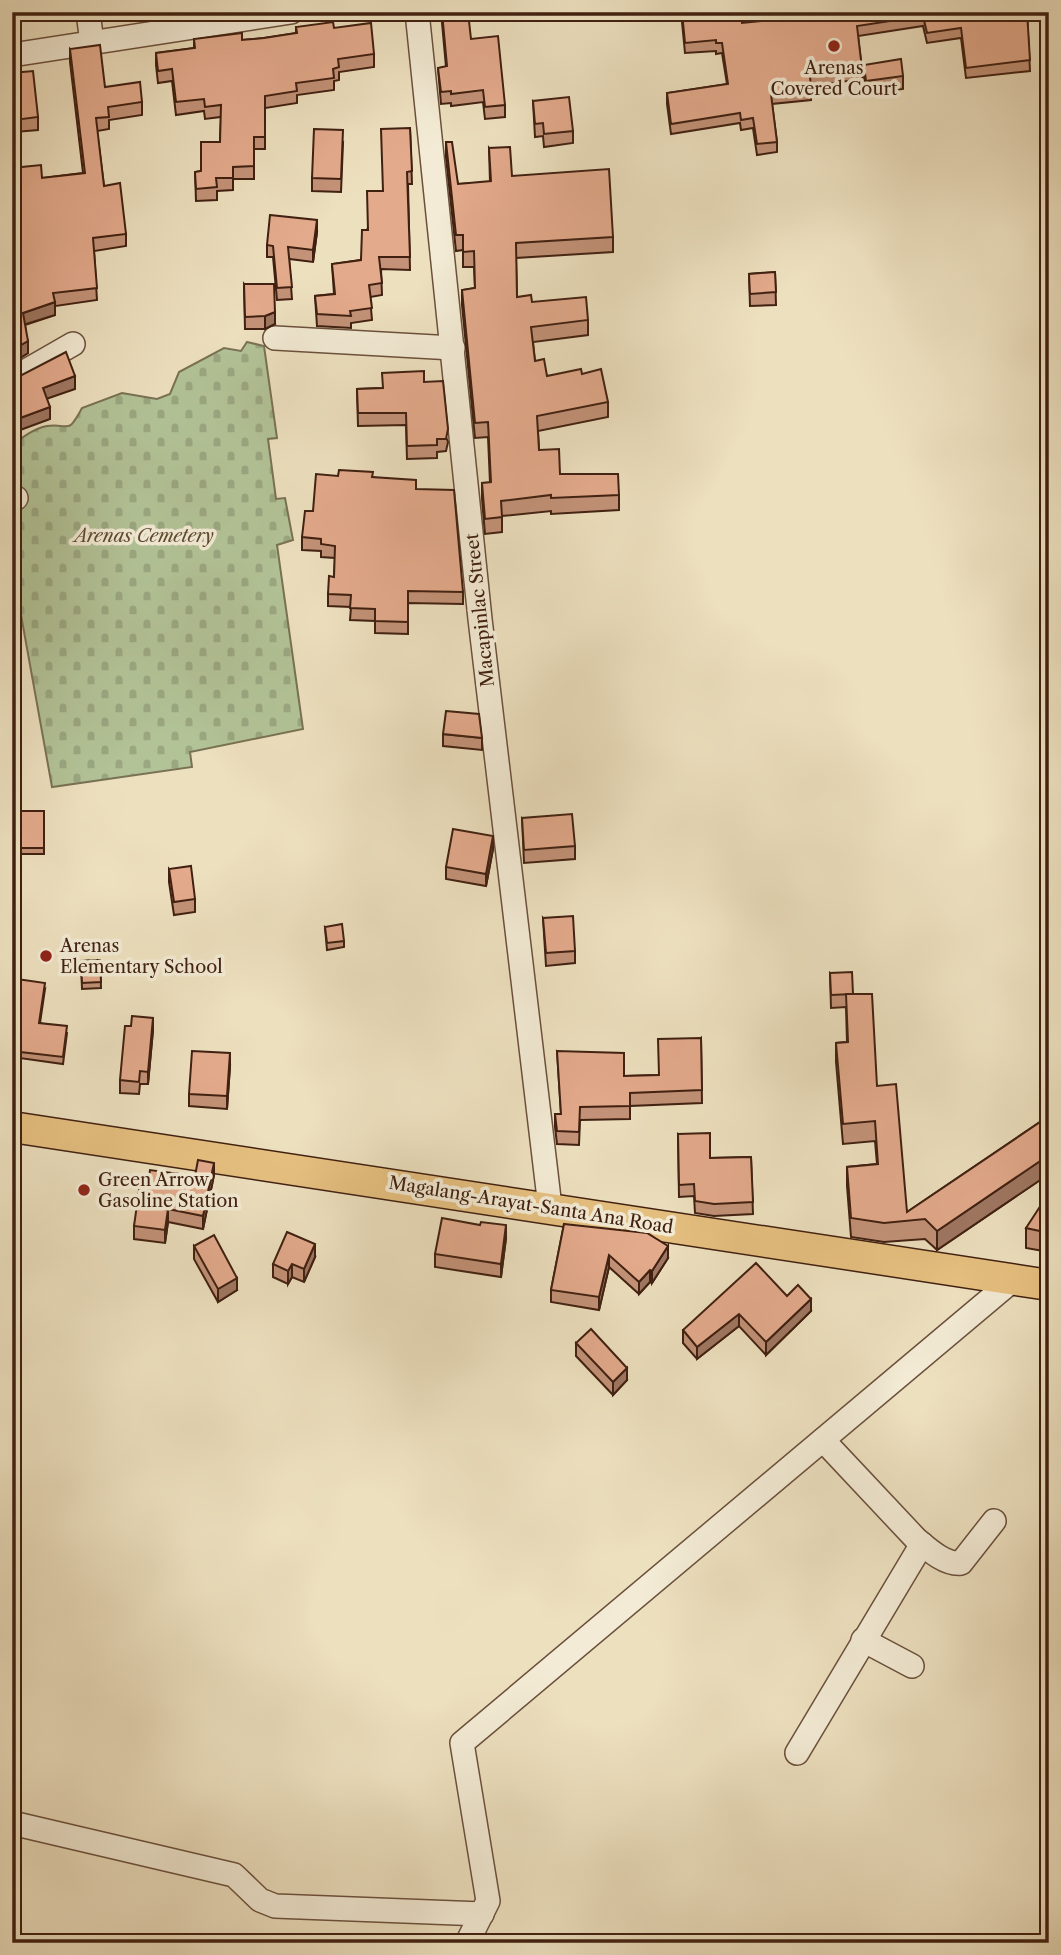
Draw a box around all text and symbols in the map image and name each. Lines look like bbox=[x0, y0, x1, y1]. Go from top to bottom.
marker: Arenas Covered Court bbox=[826, 38, 842, 54]
place label: Arenas Covered Court bbox=[771, 57, 898, 100]
park label: Arenas Cemetery bbox=[71, 525, 214, 547]
street label: Macapinlac Street bbox=[461, 531, 499, 688]
place label: Arenas Elementary School bbox=[59, 935, 223, 978]
marker: Arenas Elementary School bbox=[38, 948, 54, 964]
place label: Green Arrow Gasoline Station bbox=[98, 1169, 239, 1212]
street label: Magalang-Arayat-Santa Ana Road bbox=[387, 1172, 675, 1238]
marker: Green Arrow Gasoline Station bbox=[76, 1182, 92, 1198]

